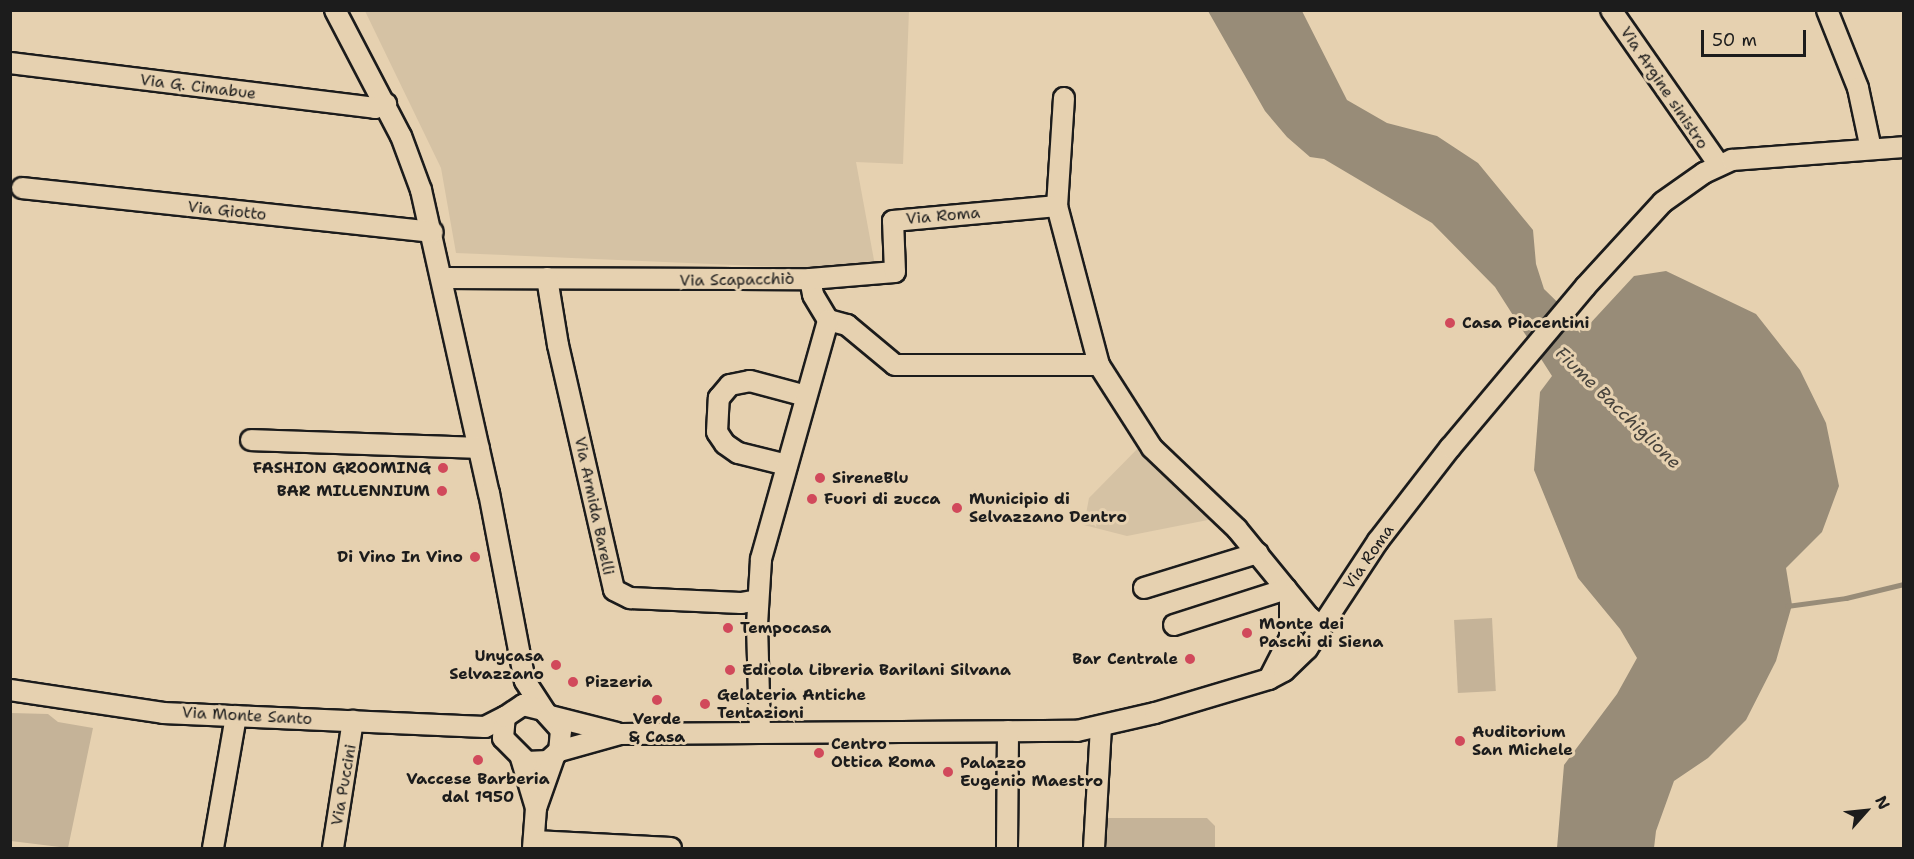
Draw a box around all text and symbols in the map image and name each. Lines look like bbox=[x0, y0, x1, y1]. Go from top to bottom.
scale bar bbox=[1704, 18, 1809, 56]
street label: Via Argine sinistro bbox=[1616, 23, 1712, 153]
text: 50 m bbox=[1712, 28, 1757, 52]
street label: Via G. Cimabue bbox=[139, 70, 257, 104]
street label: Via Giotto bbox=[187, 197, 267, 225]
street label: Via Roma bbox=[905, 203, 981, 229]
street label: Via Scapacchiò bbox=[679, 269, 795, 291]
place label: Casa Piacentini bbox=[1462, 313, 1590, 333]
marker: Casa Piacentini bbox=[1443, 316, 1457, 330]
water label: Fiume Bacchiglione bbox=[1551, 343, 1685, 473]
street label: Via Armida Barelli bbox=[570, 435, 618, 577]
place label: FASHION GROOMING bbox=[253, 458, 431, 478]
marker: FASHION GROOMING bbox=[436, 461, 450, 475]
place label: SireneBlu bbox=[832, 468, 909, 488]
marker: SireneBlu bbox=[813, 471, 827, 485]
place label: BAR MILLENNIUM bbox=[277, 481, 430, 501]
marker: BAR MILLENNIUM bbox=[435, 484, 449, 498]
place label: Fuori di zucca bbox=[824, 489, 941, 509]
place label: Municipio di Selvazzano Dentro bbox=[969, 489, 1127, 527]
marker: Fuori di zucca bbox=[805, 492, 819, 506]
marker: Municipio di Selvazzano Dentro bbox=[950, 501, 964, 515]
street label: Via Roma bbox=[1340, 521, 1398, 593]
place label: Di Vino In Vino bbox=[337, 547, 463, 567]
marker: Di Vino In Vino bbox=[468, 550, 482, 564]
place label: Monte dei Paschi di Siena bbox=[1259, 614, 1383, 652]
place label: Tempocasa bbox=[740, 618, 831, 638]
marker: Tempocasa bbox=[721, 621, 735, 635]
marker: Monte dei Paschi di Siena bbox=[1240, 626, 1254, 640]
place label: Unycasa Selvazzano bbox=[449, 646, 544, 684]
place label: Bar Centrale bbox=[1072, 649, 1178, 669]
marker: Bar Centrale bbox=[1183, 652, 1197, 666]
marker: Unycasa Selvazzano bbox=[549, 658, 563, 672]
place label: Edicola Libreria Barilani Silvana bbox=[742, 660, 1011, 680]
marker: Edicola Libreria Barilani Silvana bbox=[723, 663, 737, 677]
place label: Pizzeria bbox=[585, 672, 652, 692]
marker: Pizzeria bbox=[566, 675, 580, 689]
place label: Gelateria Antiche Tentazioni bbox=[717, 685, 866, 723]
marker: Verde & Casa bbox=[650, 693, 664, 707]
marker: Gelateria Antiche Tentazioni bbox=[698, 697, 712, 711]
street label: Via Monte Santo bbox=[181, 703, 313, 729]
place label: Verde & Casa bbox=[629, 709, 685, 747]
place label: Auditorium San Michele bbox=[1472, 722, 1573, 760]
place label: Centro Ottica Roma bbox=[831, 734, 935, 772]
marker: Auditorium San Michele bbox=[1453, 734, 1467, 748]
street label: Via Puccini bbox=[327, 743, 361, 827]
marker: Centro Ottica Roma bbox=[812, 746, 826, 760]
marker: Vaccese Barberia dal 1950 bbox=[471, 753, 485, 767]
place label: Palazzo Eugenio Maestro bbox=[960, 753, 1103, 791]
marker: Palazzo Eugenio Maestro bbox=[941, 765, 955, 779]
place label: Vaccese Barberia dal 1950 bbox=[406, 769, 550, 807]
north arrow bbox=[1836, 781, 1896, 841]
text: N bbox=[1870, 792, 1895, 813]

